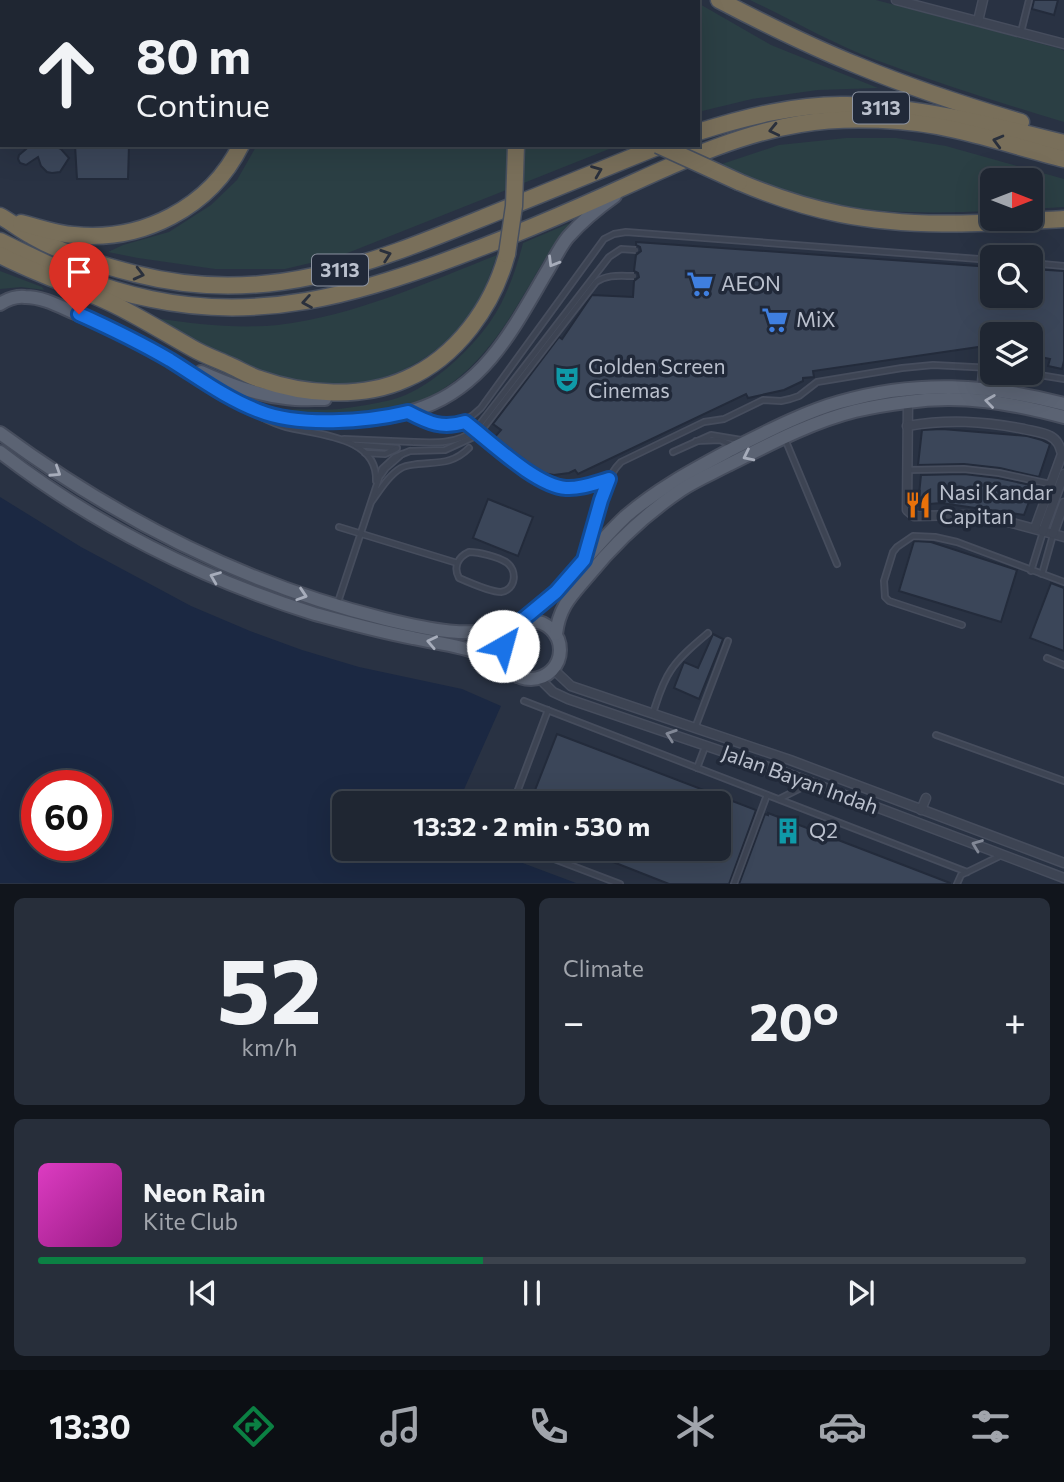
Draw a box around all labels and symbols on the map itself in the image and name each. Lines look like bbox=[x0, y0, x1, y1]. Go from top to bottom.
road number: 3113 bbox=[853, 92, 909, 124]
one-way arrow bbox=[768, 122, 780, 136]
one-way arrow bbox=[992, 135, 1004, 150]
one-way arrow bbox=[591, 166, 603, 180]
north arrow bbox=[980, 168, 1043, 231]
pin bbox=[49, 242, 109, 314]
one-way arrow bbox=[379, 249, 391, 263]
road number: 3113 bbox=[312, 254, 368, 286]
one-way arrow bbox=[548, 254, 561, 267]
one-way arrow bbox=[132, 266, 144, 280]
supermarket icon: AEON bbox=[685, 269, 715, 299]
place label: AEON bbox=[721, 270, 781, 295]
one-way arrow bbox=[301, 293, 313, 308]
supermarket icon: MiX bbox=[760, 305, 790, 335]
place label: MiX bbox=[796, 306, 836, 331]
place label: Golden Screen Cinemas bbox=[588, 353, 725, 402]
theatre icon: Golden Screen Cinemas bbox=[552, 364, 582, 394]
one-way arrow bbox=[984, 394, 996, 409]
one-way arrow bbox=[743, 447, 755, 461]
one-way arrow bbox=[48, 463, 61, 476]
place label: Nasi Kandar Capitan bbox=[939, 479, 1053, 528]
restaurant icon: Nasi Kandar Capitan bbox=[903, 490, 933, 520]
one-way arrow bbox=[209, 571, 221, 585]
one-way arrow bbox=[296, 587, 308, 601]
position arrow bbox=[466, 609, 540, 683]
one-way arrow bbox=[426, 636, 438, 651]
one-way arrow bbox=[665, 729, 678, 743]
street label: Jalan Bayan Indah bbox=[719, 739, 882, 818]
speed limit sign: 60 bbox=[21, 770, 112, 861]
building icon: Q2 bbox=[773, 816, 803, 846]
place label: Q2 bbox=[809, 817, 838, 842]
one-way arrow bbox=[972, 839, 984, 853]

